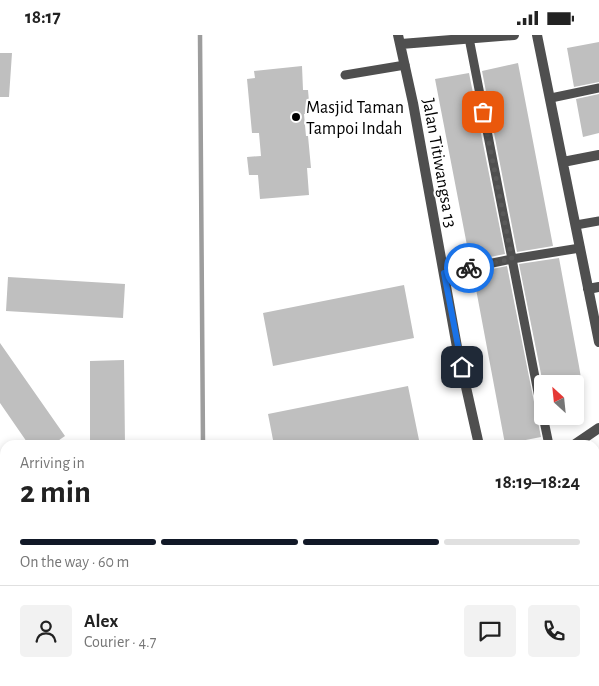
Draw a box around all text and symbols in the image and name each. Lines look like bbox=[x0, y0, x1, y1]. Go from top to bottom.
text: 18:17 bbox=[25, 8, 61, 27]
pin bbox=[462, 91, 504, 133]
street label: Jalan Titiwangsa 13 bbox=[419, 97, 459, 229]
icon: bag bbox=[469, 98, 497, 126]
place label: Masjid Taman Tampoi Indah bbox=[306, 99, 404, 138]
marker: Masjid Taman Tampoi Indah bbox=[290, 111, 302, 123]
courier bbox=[444, 243, 494, 293]
icon: bike bbox=[455, 254, 483, 282]
pin bbox=[441, 346, 483, 388]
icon: home bbox=[448, 353, 476, 381]
north arrow bbox=[534, 375, 584, 425]
map controls bbox=[534, 375, 584, 425]
text: Arriving in bbox=[20, 455, 85, 471]
text: 18:19–18:24 bbox=[496, 473, 580, 492]
text: 2 min bbox=[20, 476, 91, 508]
text: On the way · 60 m bbox=[20, 554, 129, 570]
button: person bbox=[20, 605, 72, 657]
button: chat bbox=[464, 605, 516, 657]
button: phone bbox=[528, 605, 580, 657]
text: Alex bbox=[84, 612, 118, 631]
text: Courier · 4.7 bbox=[84, 634, 156, 650]

